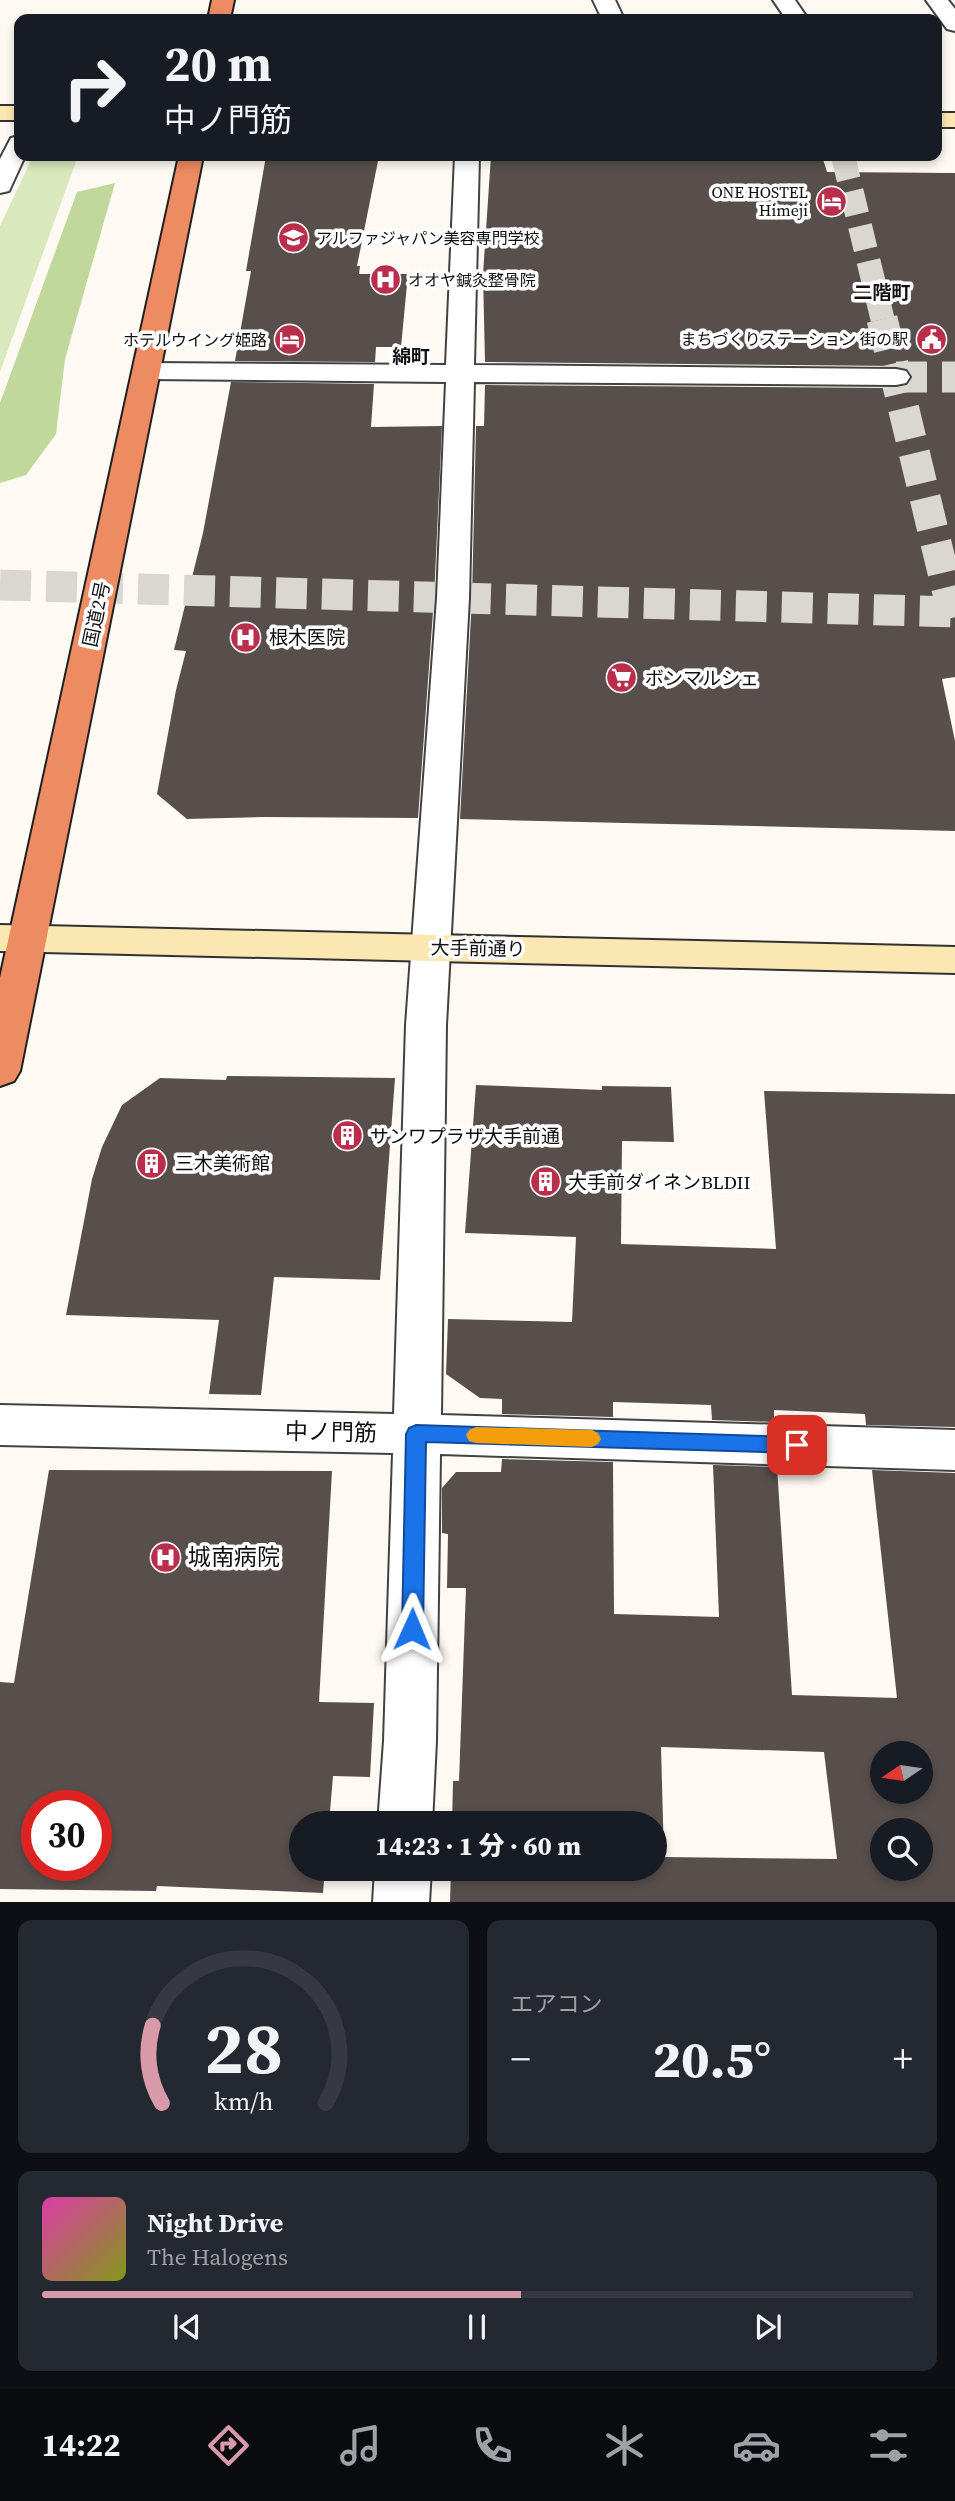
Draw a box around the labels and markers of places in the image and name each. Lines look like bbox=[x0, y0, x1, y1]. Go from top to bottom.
place label: ONE HOSTEL Himeji bbox=[712, 181, 808, 221]
hotel icon: ONE HOSTEL Himeji bbox=[814, 184, 848, 218]
school or university icon: アルファジャパン美容専門学校 bbox=[276, 221, 310, 255]
place label: アルファジャパン美容専門学校 bbox=[316, 227, 540, 249]
hospital icon: オオヤ鍼灸整骨院 bbox=[368, 263, 402, 297]
place label: オオヤ鍼灸整骨院 bbox=[408, 269, 536, 291]
public building icon: まちづくりステーション 街の駅 bbox=[914, 322, 948, 356]
hotel icon: ホテルウイング姫路 bbox=[273, 323, 307, 357]
place label: まちづくりステーション 街の駅 bbox=[681, 328, 908, 350]
place label: ホテルウイング姫路 bbox=[123, 329, 267, 351]
hospital icon: 根木医院 bbox=[229, 620, 263, 654]
place label: 根木医院 bbox=[269, 624, 345, 650]
supermarket icon: ボンマルシェ bbox=[605, 661, 639, 695]
place label: ボンマルシェ bbox=[645, 665, 759, 691]
building icon: サンワプラザ大手前通 bbox=[330, 1119, 364, 1153]
place label: サンワプラザ大手前通 bbox=[370, 1123, 560, 1149]
building icon: 三木美術館 bbox=[135, 1146, 169, 1180]
place label: 三木美術館 bbox=[175, 1150, 270, 1176]
building icon: 大手前ダイネンBLDII bbox=[528, 1165, 562, 1199]
place label: 大手前ダイネンBLDII bbox=[568, 1169, 750, 1195]
pin bbox=[767, 1415, 827, 1475]
hospital icon: 城南病院 bbox=[148, 1540, 182, 1574]
place label: 城南病院 bbox=[188, 1541, 280, 1573]

